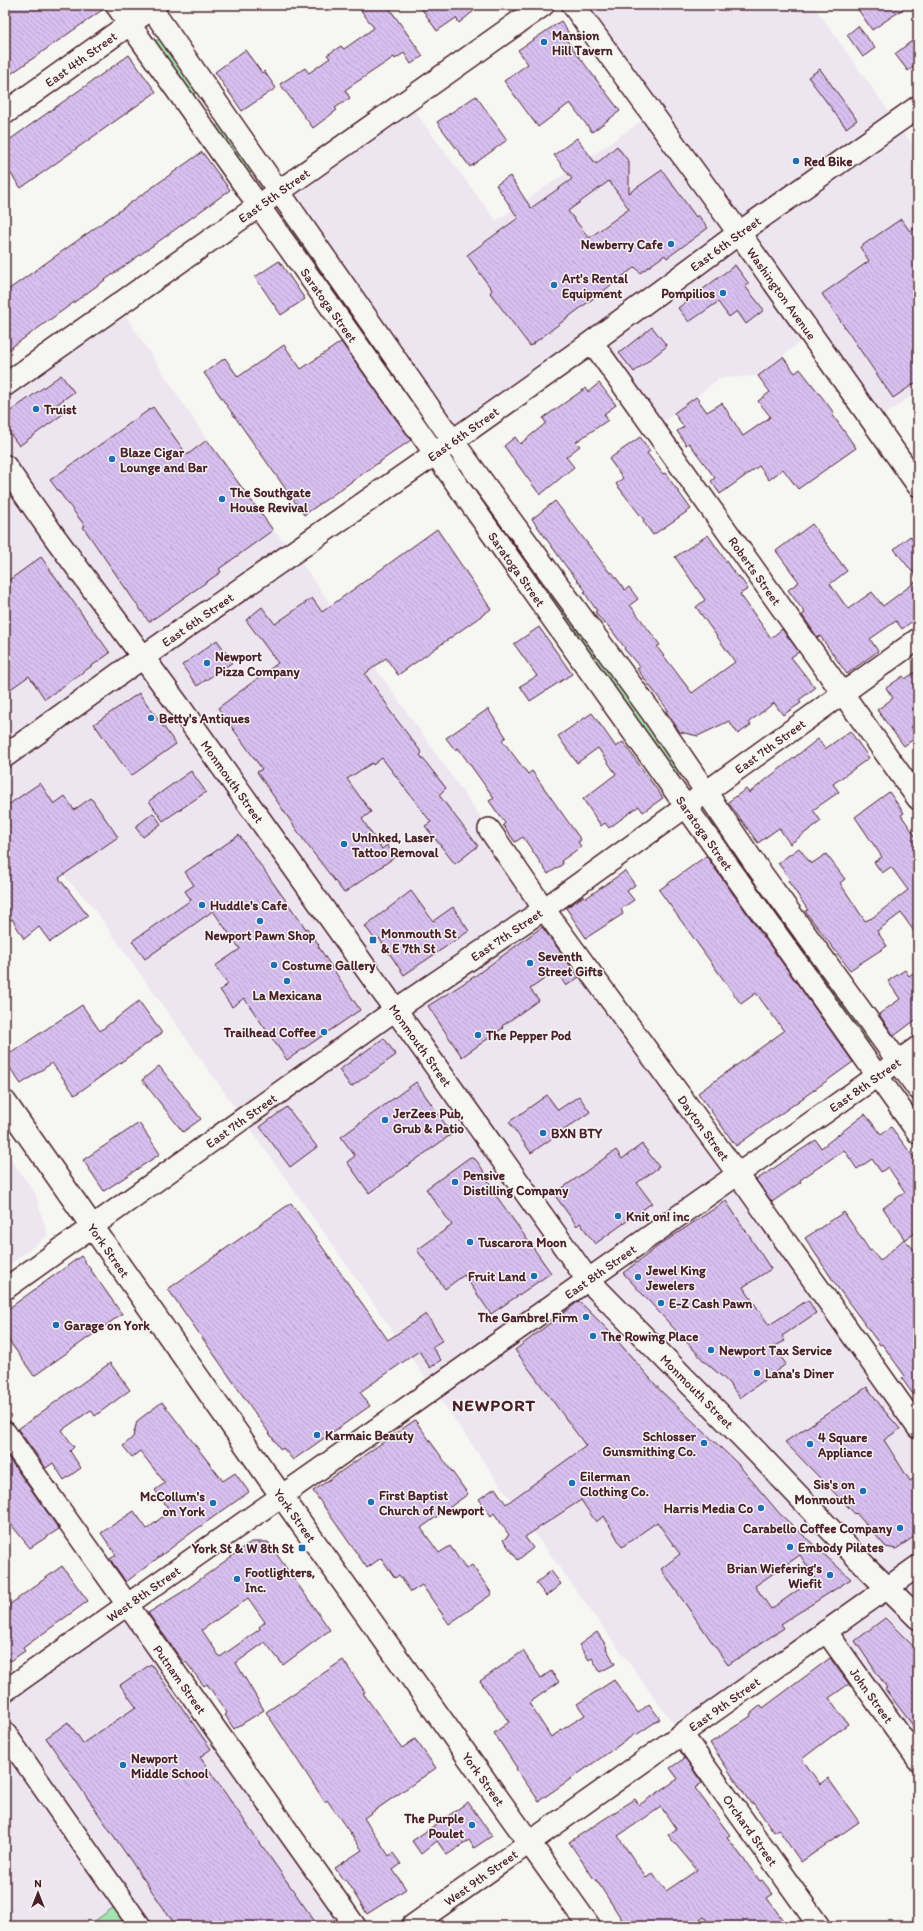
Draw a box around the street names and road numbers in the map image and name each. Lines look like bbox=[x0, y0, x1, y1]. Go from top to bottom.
street label: East 4th Street bbox=[42, 28, 120, 90]
street label: East 5th Street bbox=[235, 165, 312, 226]
street label: East 6th Street bbox=[687, 213, 764, 274]
street label: Washington Avenue bbox=[744, 244, 820, 342]
street label: Saratoga Street bbox=[298, 265, 361, 345]
street label: East 6th Street bbox=[424, 403, 502, 464]
street label: Saratoga Street bbox=[485, 529, 549, 609]
street label: Roberts Street bbox=[726, 534, 785, 608]
street label: East 6th Street bbox=[159, 589, 236, 649]
street label: East 7th Street bbox=[732, 715, 808, 777]
street label: Monmouth Street bbox=[198, 737, 267, 826]
street label: Saratoga Street bbox=[673, 793, 736, 873]
street label: East 7th Street bbox=[468, 905, 545, 964]
street label: Monmouth Street bbox=[386, 1001, 455, 1090]
street label: East 8th Street bbox=[826, 1054, 903, 1115]
street label: East 7th Street bbox=[203, 1090, 279, 1151]
street label: Dayton Street bbox=[675, 1092, 733, 1164]
street label: York Street bbox=[85, 1220, 133, 1280]
street label: East 8th Street bbox=[561, 1241, 639, 1302]
street label: Monmouth Street bbox=[657, 1351, 737, 1431]
street label: York Street bbox=[271, 1485, 320, 1545]
street label: West 8th Street bbox=[103, 1562, 183, 1625]
street label: Putnam Street bbox=[151, 1642, 210, 1717]
street label: John Street bbox=[847, 1665, 897, 1726]
street label: East 9th Street bbox=[686, 1673, 763, 1734]
street label: York Street bbox=[459, 1749, 508, 1809]
street label: Orchard Street bbox=[720, 1792, 781, 1869]
street label: West 9th Street bbox=[441, 1846, 520, 1909]

